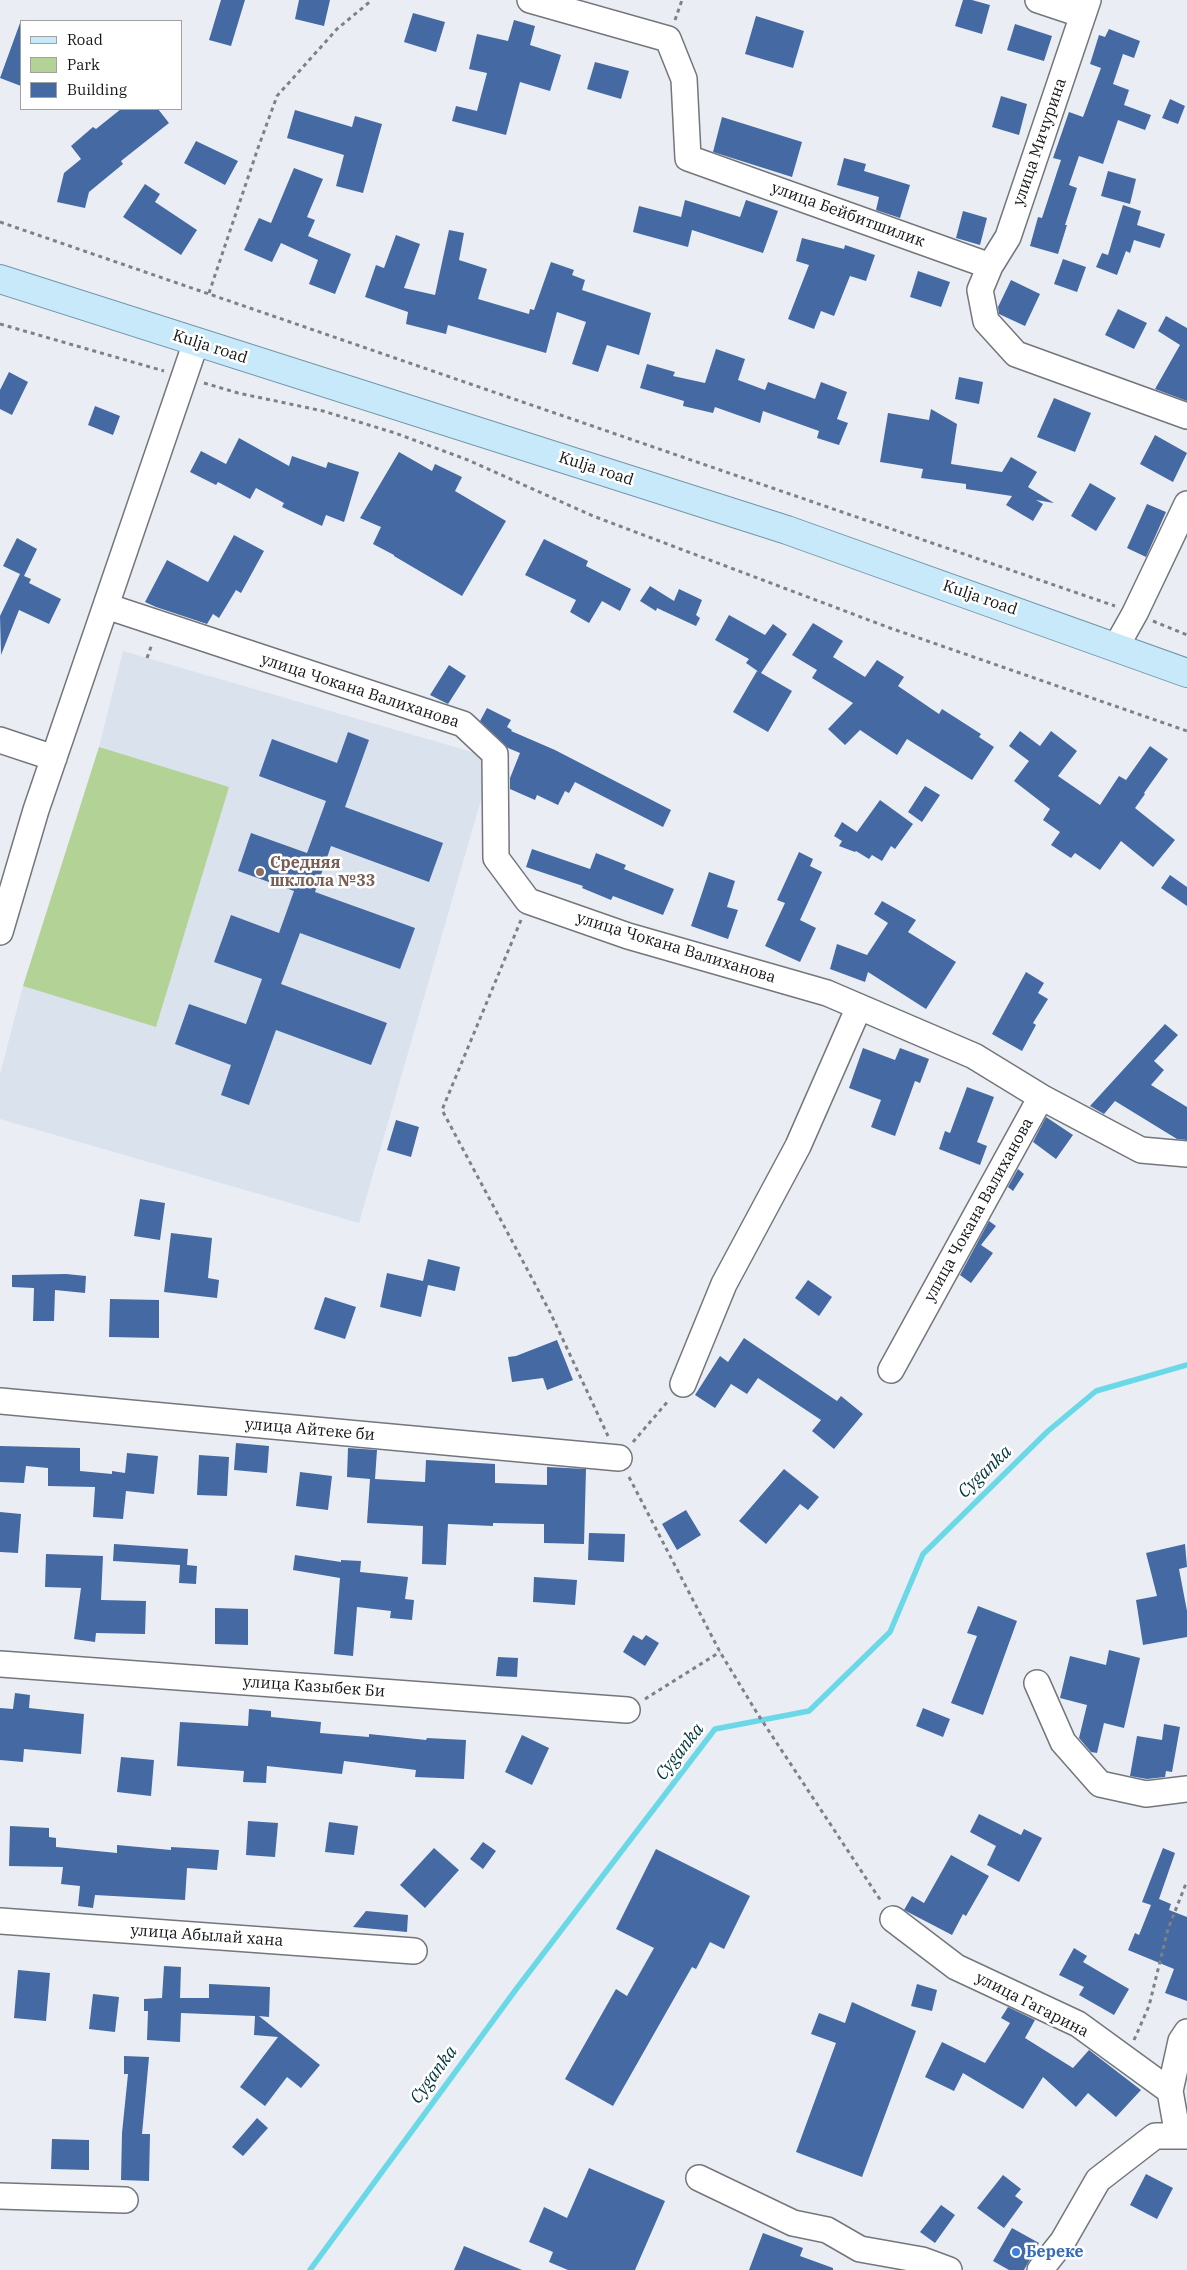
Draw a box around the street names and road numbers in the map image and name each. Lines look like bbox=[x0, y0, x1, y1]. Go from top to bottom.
street label: улица Мичурина bbox=[1009, 76, 1071, 208]
street label: улица Бейбитшилик bbox=[769, 178, 927, 252]
street label: Kulja road bbox=[170, 326, 250, 368]
street label: Kulja road bbox=[556, 448, 636, 490]
street label: Kulja road bbox=[940, 576, 1020, 620]
street label: улица Чокана Валиханова bbox=[258, 650, 462, 732]
street label: улица Чокана Валиханова bbox=[574, 908, 778, 988]
street label: улица Чокана Валиханова bbox=[920, 1115, 1038, 1305]
street label: улица Айтеке би bbox=[244, 1415, 376, 1445]
street label: улица Казыбек Би bbox=[242, 1672, 386, 1702]
street label: улица Абылай хана bbox=[130, 1921, 284, 1951]
street label: улица Гагарина bbox=[972, 1968, 1092, 2042]

